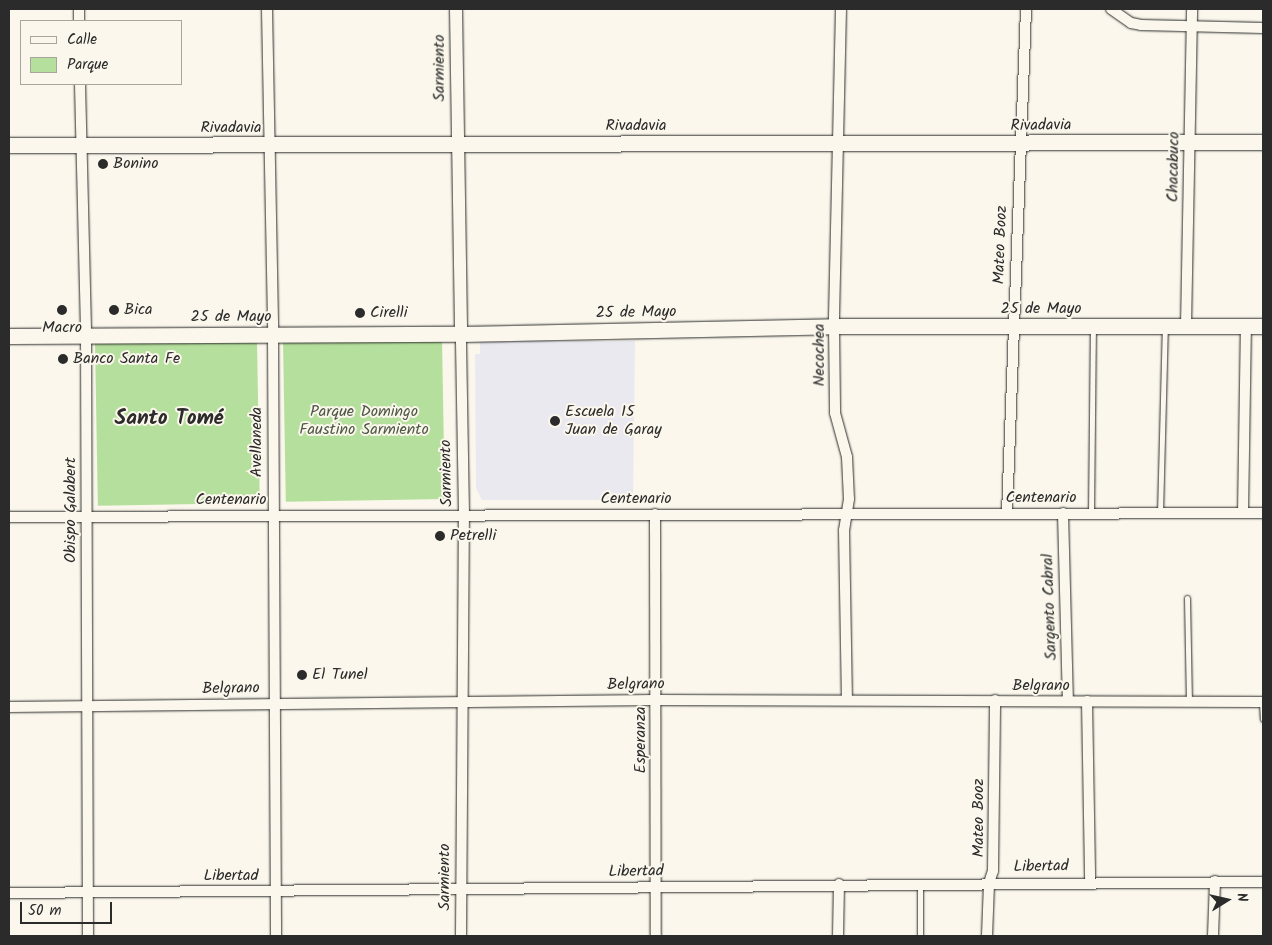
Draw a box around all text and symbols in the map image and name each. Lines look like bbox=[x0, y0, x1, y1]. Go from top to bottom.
legend bbox=[20, 20, 182, 85]
text: Calle bbox=[67, 28, 97, 52]
street label: Sarmiento bbox=[430, 34, 450, 102]
text: Parque bbox=[67, 53, 108, 77]
street label: Rivadavia bbox=[606, 116, 666, 136]
street label: Rivadavia bbox=[1010, 116, 1072, 136]
street label: Rivadavia bbox=[201, 118, 261, 138]
street label: Chacabuco bbox=[1164, 131, 1184, 203]
place label: Bonino bbox=[113, 154, 159, 174]
marker: Bonino bbox=[97, 158, 109, 170]
street label: Mateo Booz bbox=[990, 205, 1012, 285]
street label: 25 de Mayo bbox=[1001, 299, 1081, 319]
place label: Bica bbox=[124, 300, 153, 320]
place label: Cirelli bbox=[370, 303, 408, 323]
street label: 25 de Mayo bbox=[595, 303, 677, 323]
marker: Macro bbox=[56, 304, 68, 316]
marker: Bica bbox=[108, 304, 120, 316]
street label: 25 de Mayo bbox=[191, 307, 271, 327]
marker: Cirelli bbox=[354, 307, 366, 319]
place label: Macro bbox=[42, 318, 82, 338]
street label: Necochea bbox=[810, 324, 830, 386]
place label: Banco Santa Fe bbox=[73, 349, 180, 369]
marker: Banco Santa Fe bbox=[57, 353, 69, 365]
park label: Parque Domingo Faustino Sarmiento bbox=[299, 402, 429, 440]
place label: Escuela 15 Juan de Garay bbox=[565, 402, 662, 440]
district label: Santo Tomé bbox=[115, 406, 223, 432]
street label: Avellaneda bbox=[247, 407, 267, 477]
marker: Escuela 15 Juan de Garay bbox=[549, 415, 561, 427]
street label: Sarmiento bbox=[437, 439, 457, 507]
street label: Obispo Galabert bbox=[61, 457, 81, 563]
street label: Centenario bbox=[1005, 488, 1077, 508]
street label: Centenario bbox=[600, 489, 672, 509]
street label: Centenario bbox=[195, 490, 267, 510]
place label: Petrelli bbox=[450, 526, 496, 546]
marker: Petrelli bbox=[434, 530, 446, 542]
street label: Sargento Cabral bbox=[1039, 553, 1061, 661]
place label: El Tunel bbox=[312, 665, 368, 685]
marker: El Tunel bbox=[296, 669, 308, 681]
street label: Belgrano bbox=[607, 675, 665, 695]
street label: Belgrano bbox=[1012, 676, 1070, 696]
street label: Belgrano bbox=[202, 679, 260, 699]
street label: Esperanza bbox=[631, 707, 651, 773]
street label: Mateo Booz bbox=[969, 779, 989, 857]
street label: Sarmiento bbox=[435, 843, 455, 911]
street label: Libertad bbox=[1013, 857, 1069, 877]
street label: Libertad bbox=[608, 862, 664, 882]
street label: Libertad bbox=[203, 866, 259, 886]
north arrow bbox=[1202, 875, 1252, 925]
text: N bbox=[1230, 891, 1253, 904]
scale bar bbox=[22, 892, 115, 924]
text: 50 m bbox=[28, 899, 62, 923]

